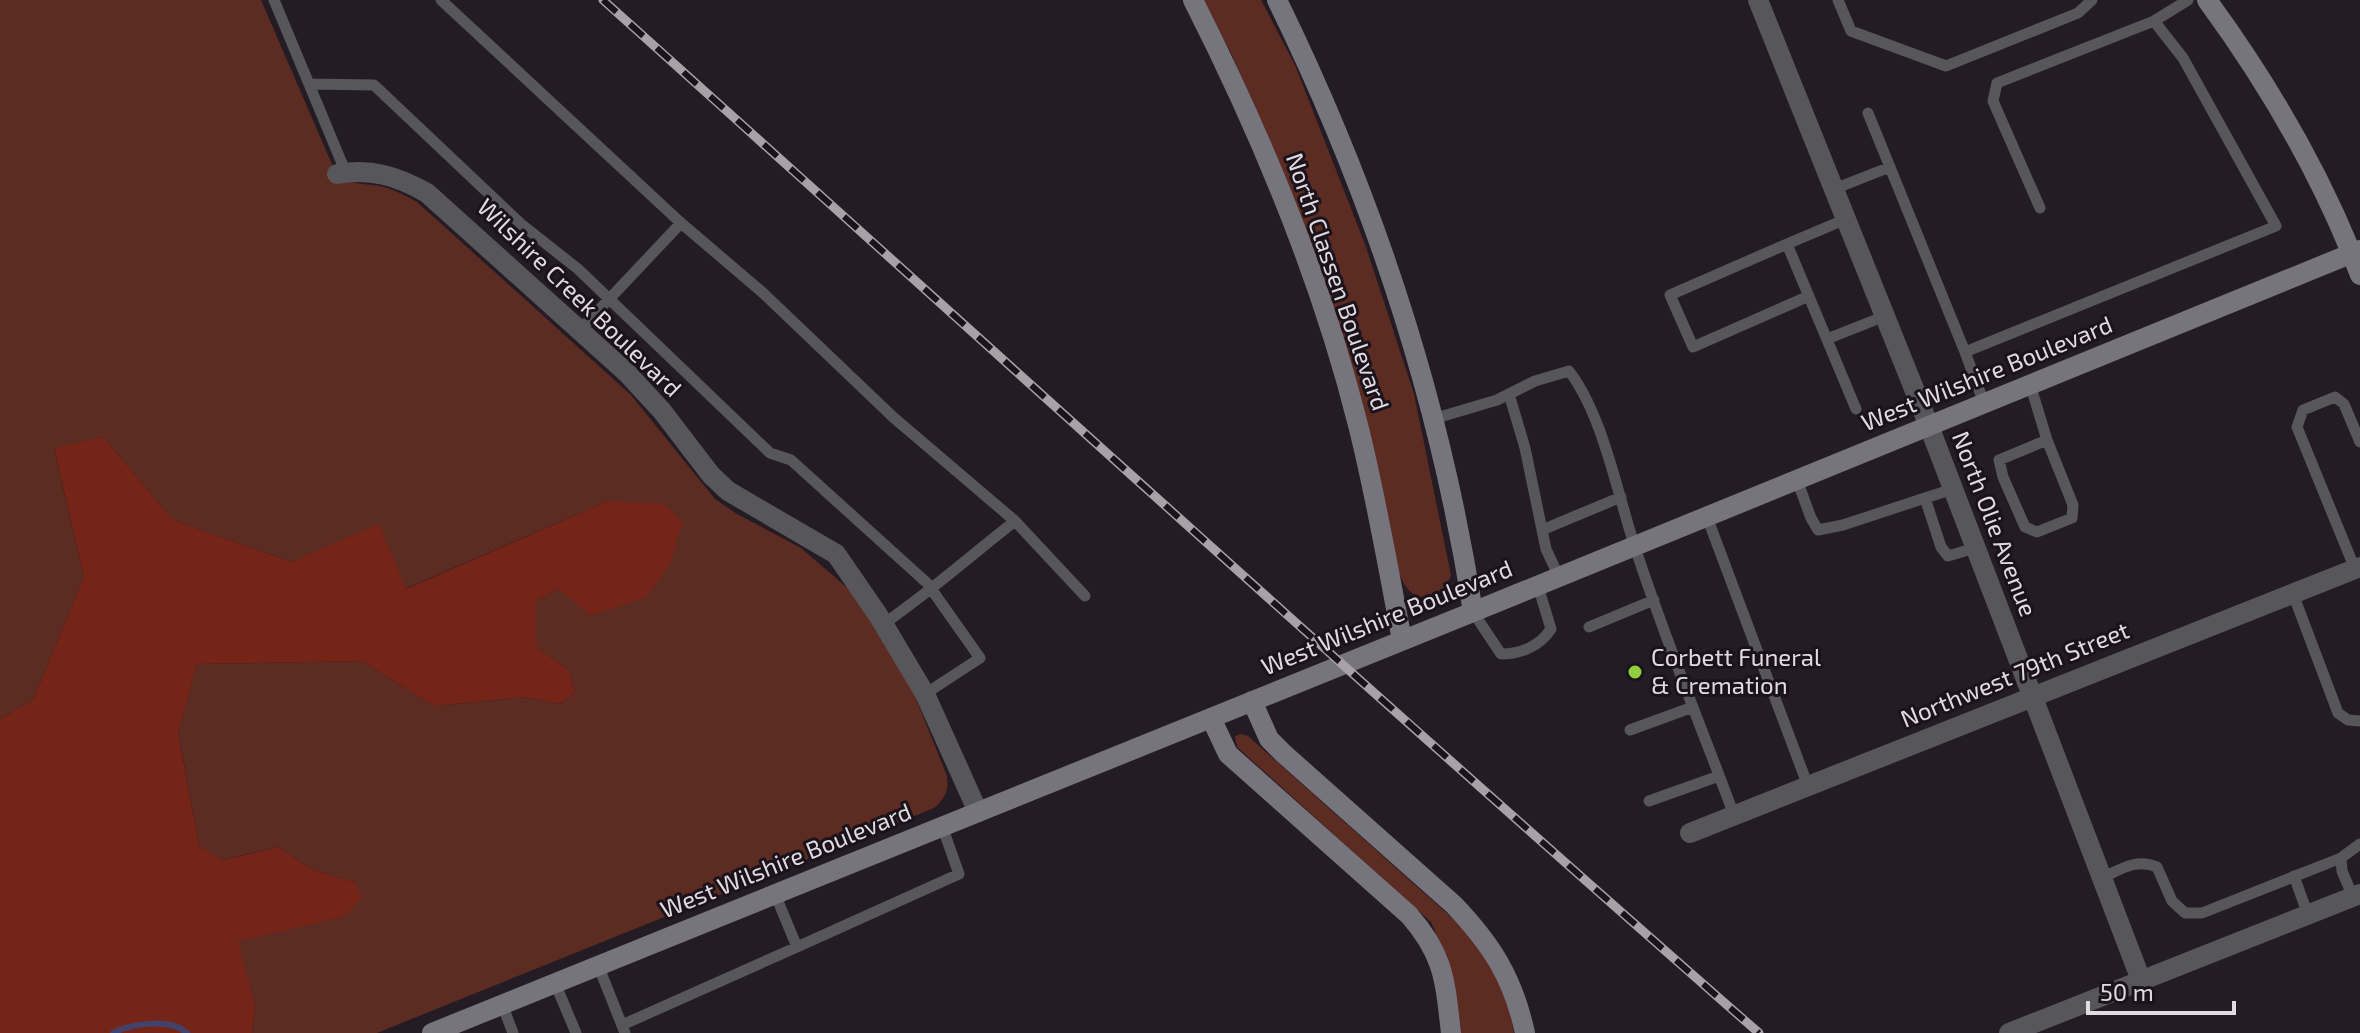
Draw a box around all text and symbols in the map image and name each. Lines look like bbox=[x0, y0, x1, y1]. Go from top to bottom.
street label: North Classen Boulevard bbox=[1281, 149, 1396, 414]
street label: Wilshire Creek Boulevard bbox=[472, 192, 688, 402]
street label: West Wilshire Boulevard bbox=[1857, 309, 2116, 436]
street label: North Olie Avenue bbox=[1947, 427, 2044, 620]
street label: West Wilshire Boulevard bbox=[1257, 553, 1516, 680]
street label: Northwest 79th Street bbox=[1896, 615, 2133, 733]
place label: Corbett Funeral & Cremation bbox=[1651, 642, 1821, 699]
marker: Corbett Funeral & Cremation bbox=[1626, 663, 1644, 681]
street label: West Wilshire Boulevard bbox=[656, 796, 915, 923]
scale bar bbox=[2088, 965, 2234, 1015]
text: 50 m bbox=[2100, 977, 2154, 1006]

